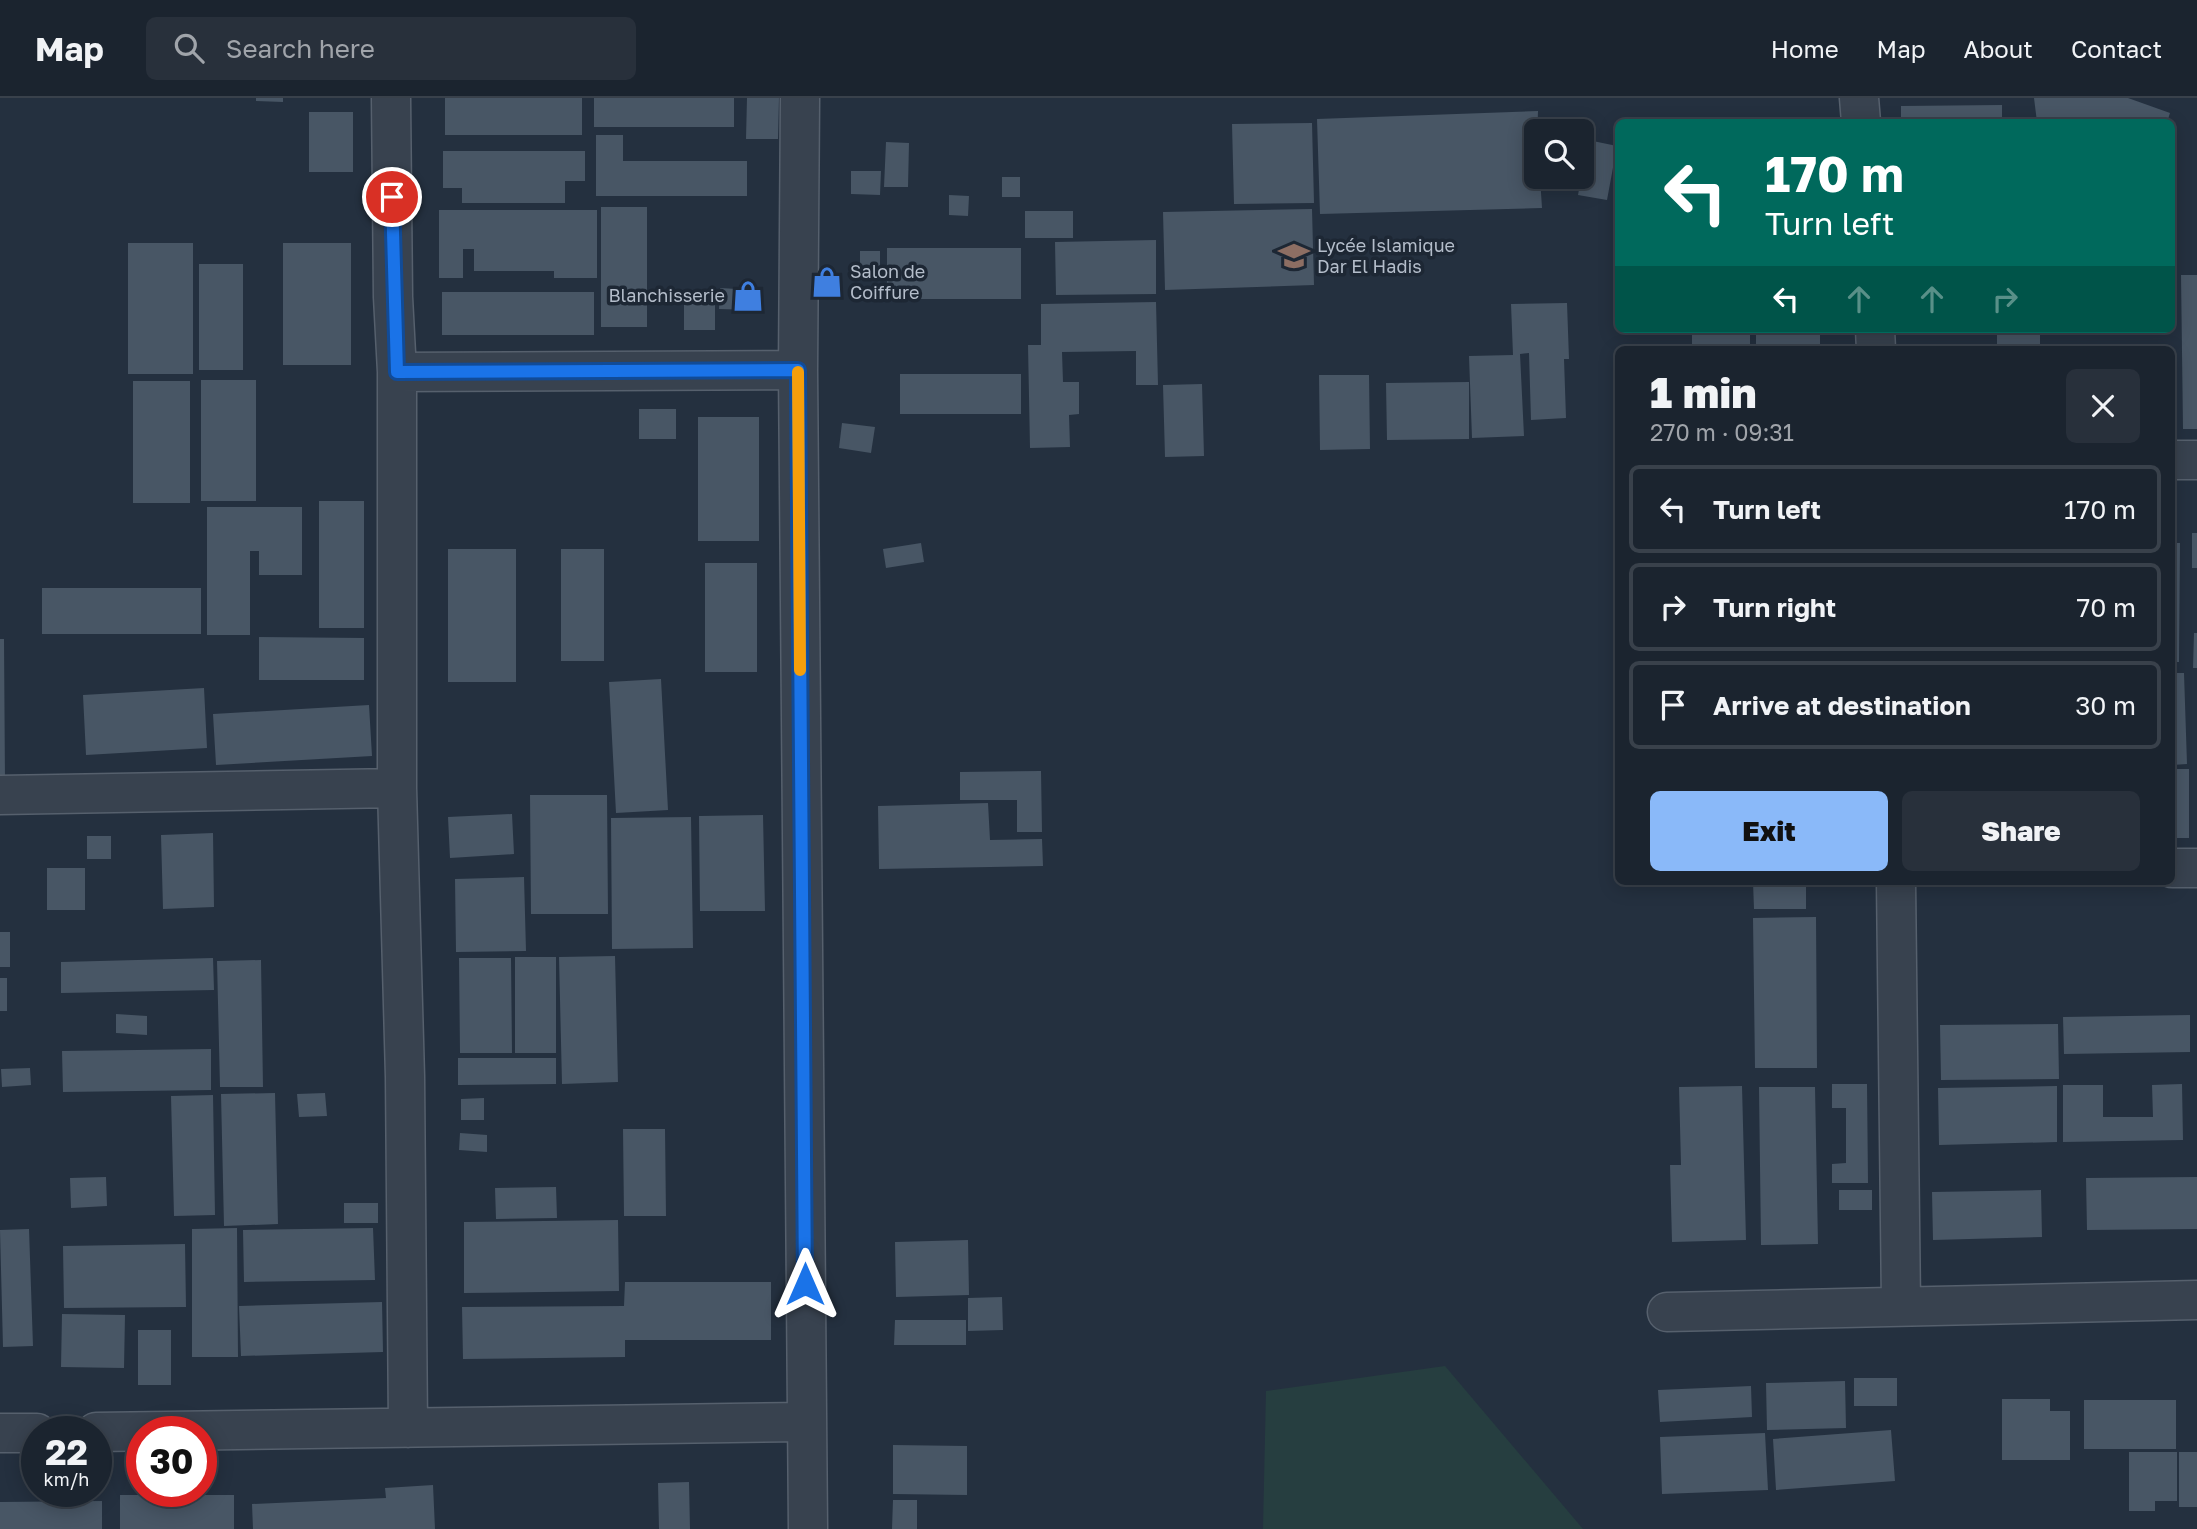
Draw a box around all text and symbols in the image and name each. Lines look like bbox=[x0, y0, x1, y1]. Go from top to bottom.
search box bbox=[146, 17, 636, 80]
text: Map bbox=[35, 29, 104, 68]
icon: search bbox=[170, 29, 208, 67]
text: Search here bbox=[226, 33, 375, 64]
text: Home bbox=[1771, 34, 1839, 63]
text: Map bbox=[1877, 34, 1926, 63]
text: About bbox=[1964, 34, 2033, 63]
text: Contact bbox=[2071, 34, 2162, 63]
map controls bbox=[1524, 119, 1594, 189]
button: search bbox=[1524, 119, 1594, 189]
text: 170 m bbox=[1765, 144, 1904, 203]
icon: left bbox=[1650, 147, 1741, 238]
pin bbox=[362, 167, 422, 227]
icon: arrive bbox=[373, 178, 411, 216]
text: Turn left bbox=[1765, 204, 1894, 242]
place label: Lycée Islamique Dar El Hadis bbox=[1317, 234, 1455, 277]
school or university icon: Lycée Islamique Dar El Hadis bbox=[1277, 239, 1311, 273]
place label: Salon de Coiffure bbox=[850, 260, 925, 303]
shop icon: Salon de Coiffure bbox=[810, 265, 844, 299]
shop icon: Blanchisserie bbox=[731, 279, 765, 313]
icon: left bbox=[1767, 280, 1805, 318]
icon: ahead bbox=[1840, 280, 1878, 318]
icon: ahead bbox=[1913, 280, 1951, 318]
icon: right bbox=[1986, 280, 2024, 318]
place label: Blanchisserie bbox=[608, 284, 725, 306]
text: 1 min bbox=[1650, 367, 1757, 417]
button: close bbox=[2066, 369, 2140, 443]
text: 270 m · 09:31 bbox=[1650, 418, 1794, 446]
icon: left bbox=[1654, 490, 1692, 528]
text: Turn left bbox=[1713, 494, 1821, 525]
text: 170 m bbox=[2064, 494, 2136, 525]
icon: right bbox=[1654, 588, 1692, 626]
text: Turn right bbox=[1713, 592, 1836, 623]
text: 70 m bbox=[2077, 592, 2136, 623]
icon: arrive bbox=[1654, 686, 1692, 724]
text: Arrive at destination bbox=[1713, 690, 1971, 721]
text: 30 m bbox=[2075, 690, 2136, 721]
button: Exit bbox=[1650, 791, 1888, 871]
button: Share bbox=[1902, 791, 2140, 871]
position arrow bbox=[768, 1247, 842, 1321]
speed limit sign: 30 bbox=[126, 1416, 217, 1507]
text: 22 bbox=[45, 1431, 88, 1473]
text: km/h bbox=[44, 1468, 89, 1490]

